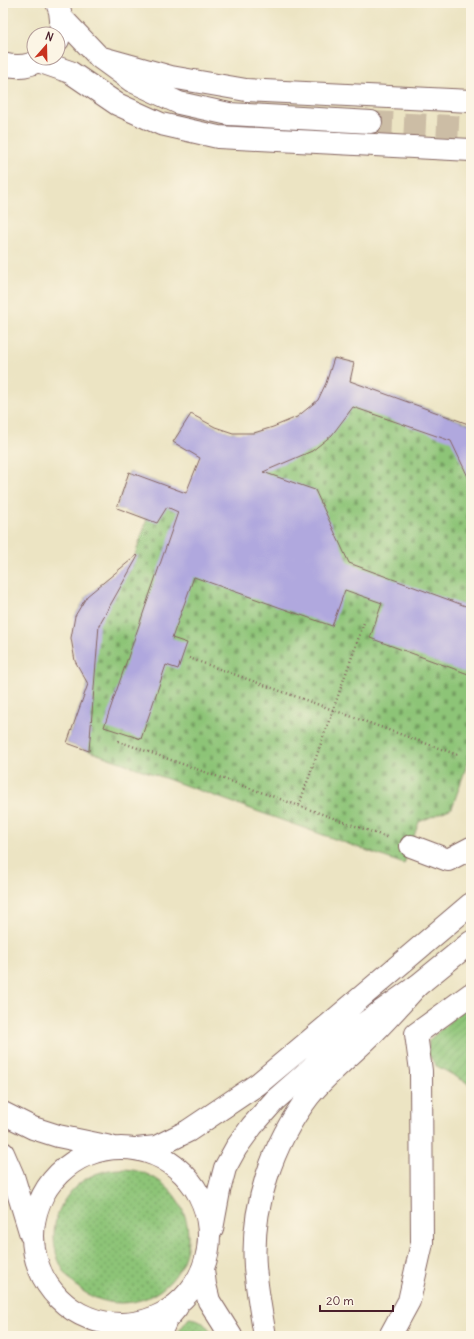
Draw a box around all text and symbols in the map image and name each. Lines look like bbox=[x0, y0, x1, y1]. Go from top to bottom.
north arrow bbox=[26, 26, 66, 66]
text: N bbox=[43, 29, 55, 44]
scale bar bbox=[320, 1287, 393, 1313]
text: 20 m bbox=[326, 1293, 354, 1308]

